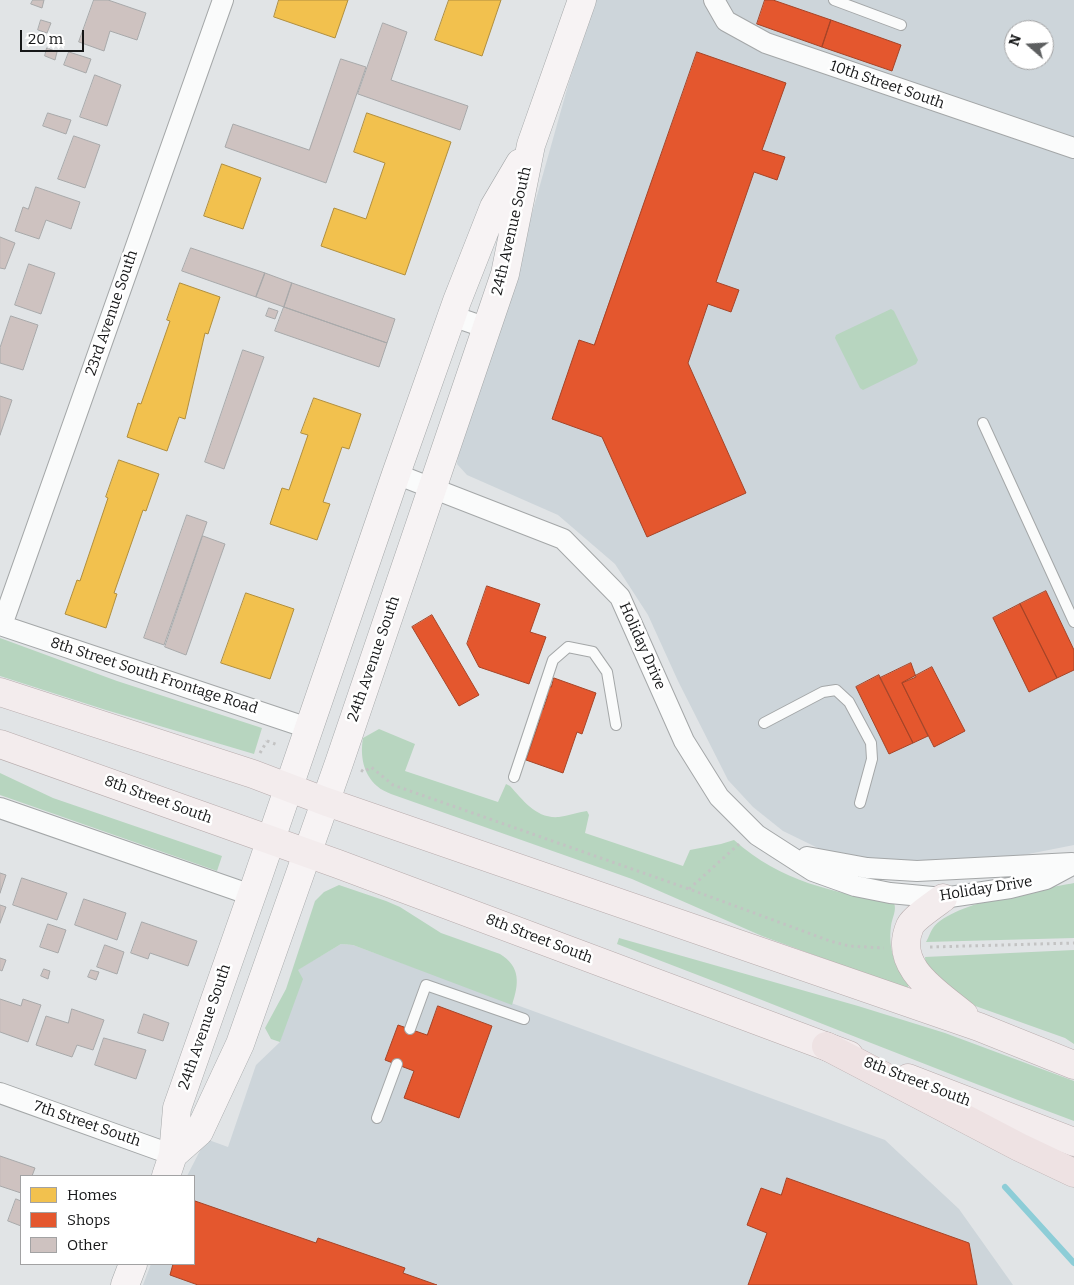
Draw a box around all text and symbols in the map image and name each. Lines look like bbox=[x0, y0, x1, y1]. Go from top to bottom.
scale bar bbox=[22, 20, 86, 52]
north arrow bbox=[1004, 20, 1054, 70]
text: 20 m bbox=[28, 30, 63, 48]
text: N bbox=[1005, 32, 1025, 48]
street label: 10th Street South bbox=[827, 57, 947, 113]
street label: 24th Avenue South bbox=[488, 165, 536, 297]
street label: 23rd Avenue South bbox=[82, 248, 142, 378]
street label: 24th Avenue South bbox=[344, 594, 404, 724]
street label: Holiday Drive bbox=[615, 600, 669, 692]
street label: 8th Street South Frontage Road bbox=[48, 634, 260, 718]
street label: 8th Street South bbox=[102, 772, 214, 828]
street label: Holiday Drive bbox=[938, 873, 1034, 905]
street label: 8th Street South bbox=[483, 910, 595, 968]
street label: 24th Avenue South bbox=[175, 962, 235, 1092]
street label: 8th Street South bbox=[861, 1053, 973, 1111]
street label: 7th Street South bbox=[31, 1097, 143, 1151]
legend bbox=[20, 1175, 195, 1265]
text: Homes bbox=[67, 1186, 117, 1204]
text: Shops bbox=[67, 1211, 110, 1229]
text: Other bbox=[67, 1236, 108, 1254]

